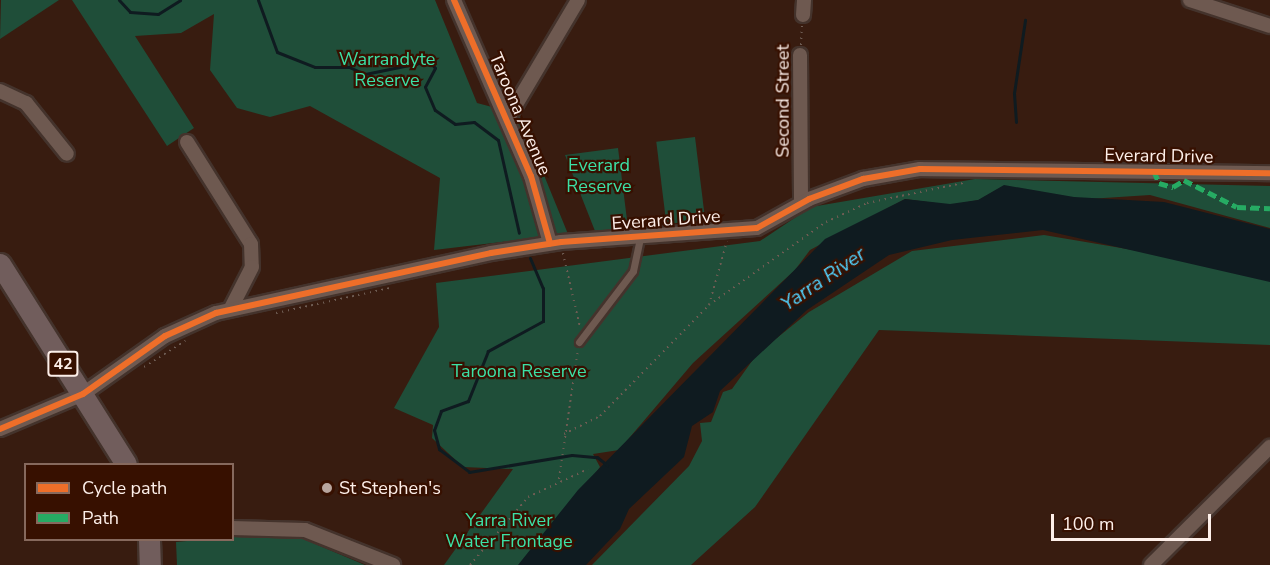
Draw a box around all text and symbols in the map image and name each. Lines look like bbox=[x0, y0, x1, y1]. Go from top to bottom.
street label: Second Street bbox=[772, 44, 794, 158]
park label: Warrandyte Reserve bbox=[339, 49, 435, 92]
street label: Taroona Avenue bbox=[484, 49, 556, 179]
street label: Everard Drive bbox=[1104, 144, 1214, 168]
park label: Everard Reserve bbox=[566, 155, 632, 198]
street label: Everard Drive bbox=[611, 205, 721, 235]
water label: Yarra River bbox=[776, 242, 870, 316]
road number: 42 bbox=[46, 351, 80, 377]
park label: Taroona Reserve bbox=[451, 360, 587, 382]
legend bbox=[24, 463, 234, 541]
text: Cycle path bbox=[82, 476, 167, 500]
place label: St Stephen's bbox=[339, 477, 441, 499]
marker: St Stephen's bbox=[320, 481, 334, 495]
scale bar bbox=[1054, 502, 1214, 540]
text: Path bbox=[82, 506, 119, 530]
park label: Yarra River Water Frontage bbox=[445, 510, 573, 552]
text: 100 m bbox=[1062, 512, 1114, 536]

